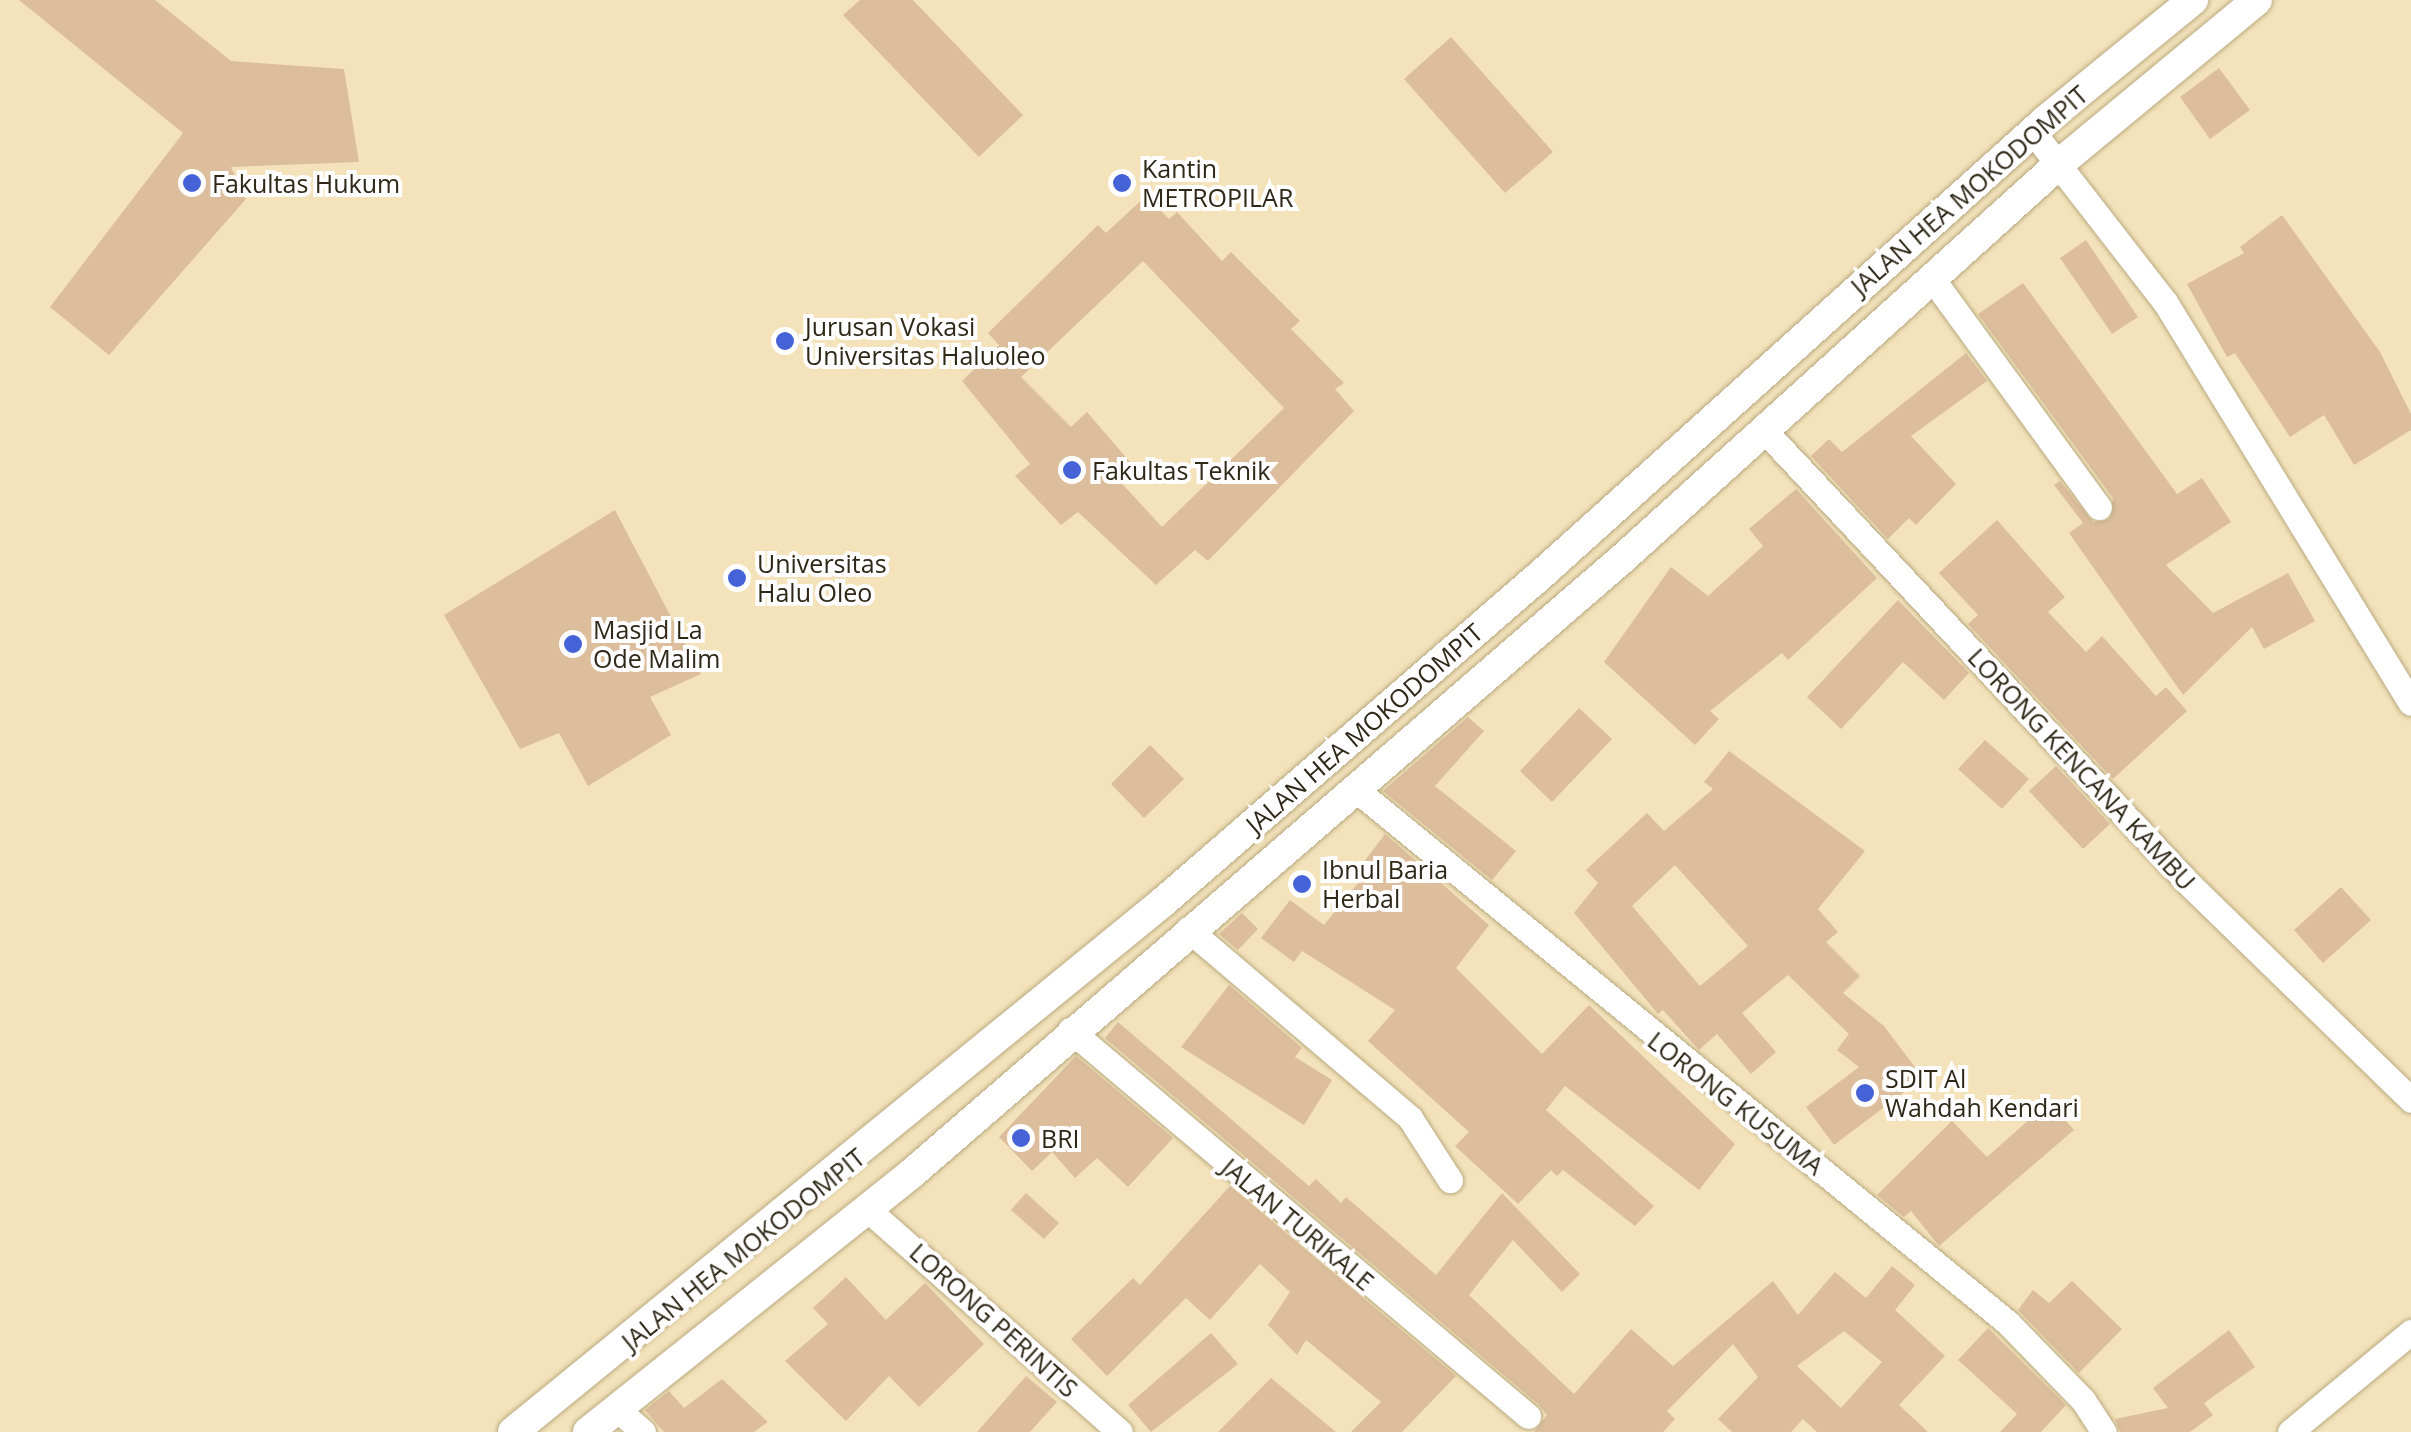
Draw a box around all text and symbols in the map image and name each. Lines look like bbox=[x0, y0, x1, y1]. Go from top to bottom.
street label: JALAN HEA MOKODOMPIT bbox=[1844, 79, 2094, 301]
place label: Kantin METROPILAR bbox=[1142, 154, 1293, 213]
place label: Fakultas Hukum bbox=[212, 168, 400, 198]
marker: Fakultas Hukum bbox=[181, 172, 203, 194]
marker: Kantin METROPILAR bbox=[1111, 172, 1133, 194]
place label: Jurusan Vokasi Universitas Haluoleo bbox=[805, 312, 1045, 371]
marker: Jurusan Vokasi Universitas Haluoleo bbox=[774, 330, 796, 352]
place label: Fakultas Teknik bbox=[1092, 455, 1271, 485]
marker: Fakultas Teknik bbox=[1061, 459, 1083, 481]
place label: Universitas Halu Oleo bbox=[757, 549, 887, 608]
marker: Universitas Halu Oleo bbox=[726, 567, 748, 589]
place label: Masjid La Ode Malim bbox=[593, 615, 720, 674]
street label: JALAN HEA MOKODOMPIT bbox=[1239, 617, 1489, 839]
marker: Masjid La Ode Malim bbox=[562, 633, 584, 655]
street label: LORONG KENCANA KAMBU bbox=[1962, 642, 2202, 896]
place label: Ibnul Baria Herbal bbox=[1322, 855, 1448, 914]
marker: Ibnul Baria Herbal bbox=[1291, 873, 1313, 895]
street label: LORONG KUSUMA bbox=[1642, 1025, 1830, 1181]
place label: SDIT Al Wahdah Kendari bbox=[1885, 1064, 2079, 1123]
marker: SDIT Al Wahdah Kendari bbox=[1854, 1082, 1876, 1104]
place label: BRI bbox=[1041, 1123, 1080, 1153]
marker: BRI bbox=[1010, 1127, 1032, 1149]
street label: JALAN HEA MOKODOMPIT bbox=[615, 1142, 871, 1356]
street label: JALAN TURIKALE bbox=[1216, 1152, 1380, 1296]
street label: LORONG PERINTIS bbox=[904, 1237, 1084, 1403]

